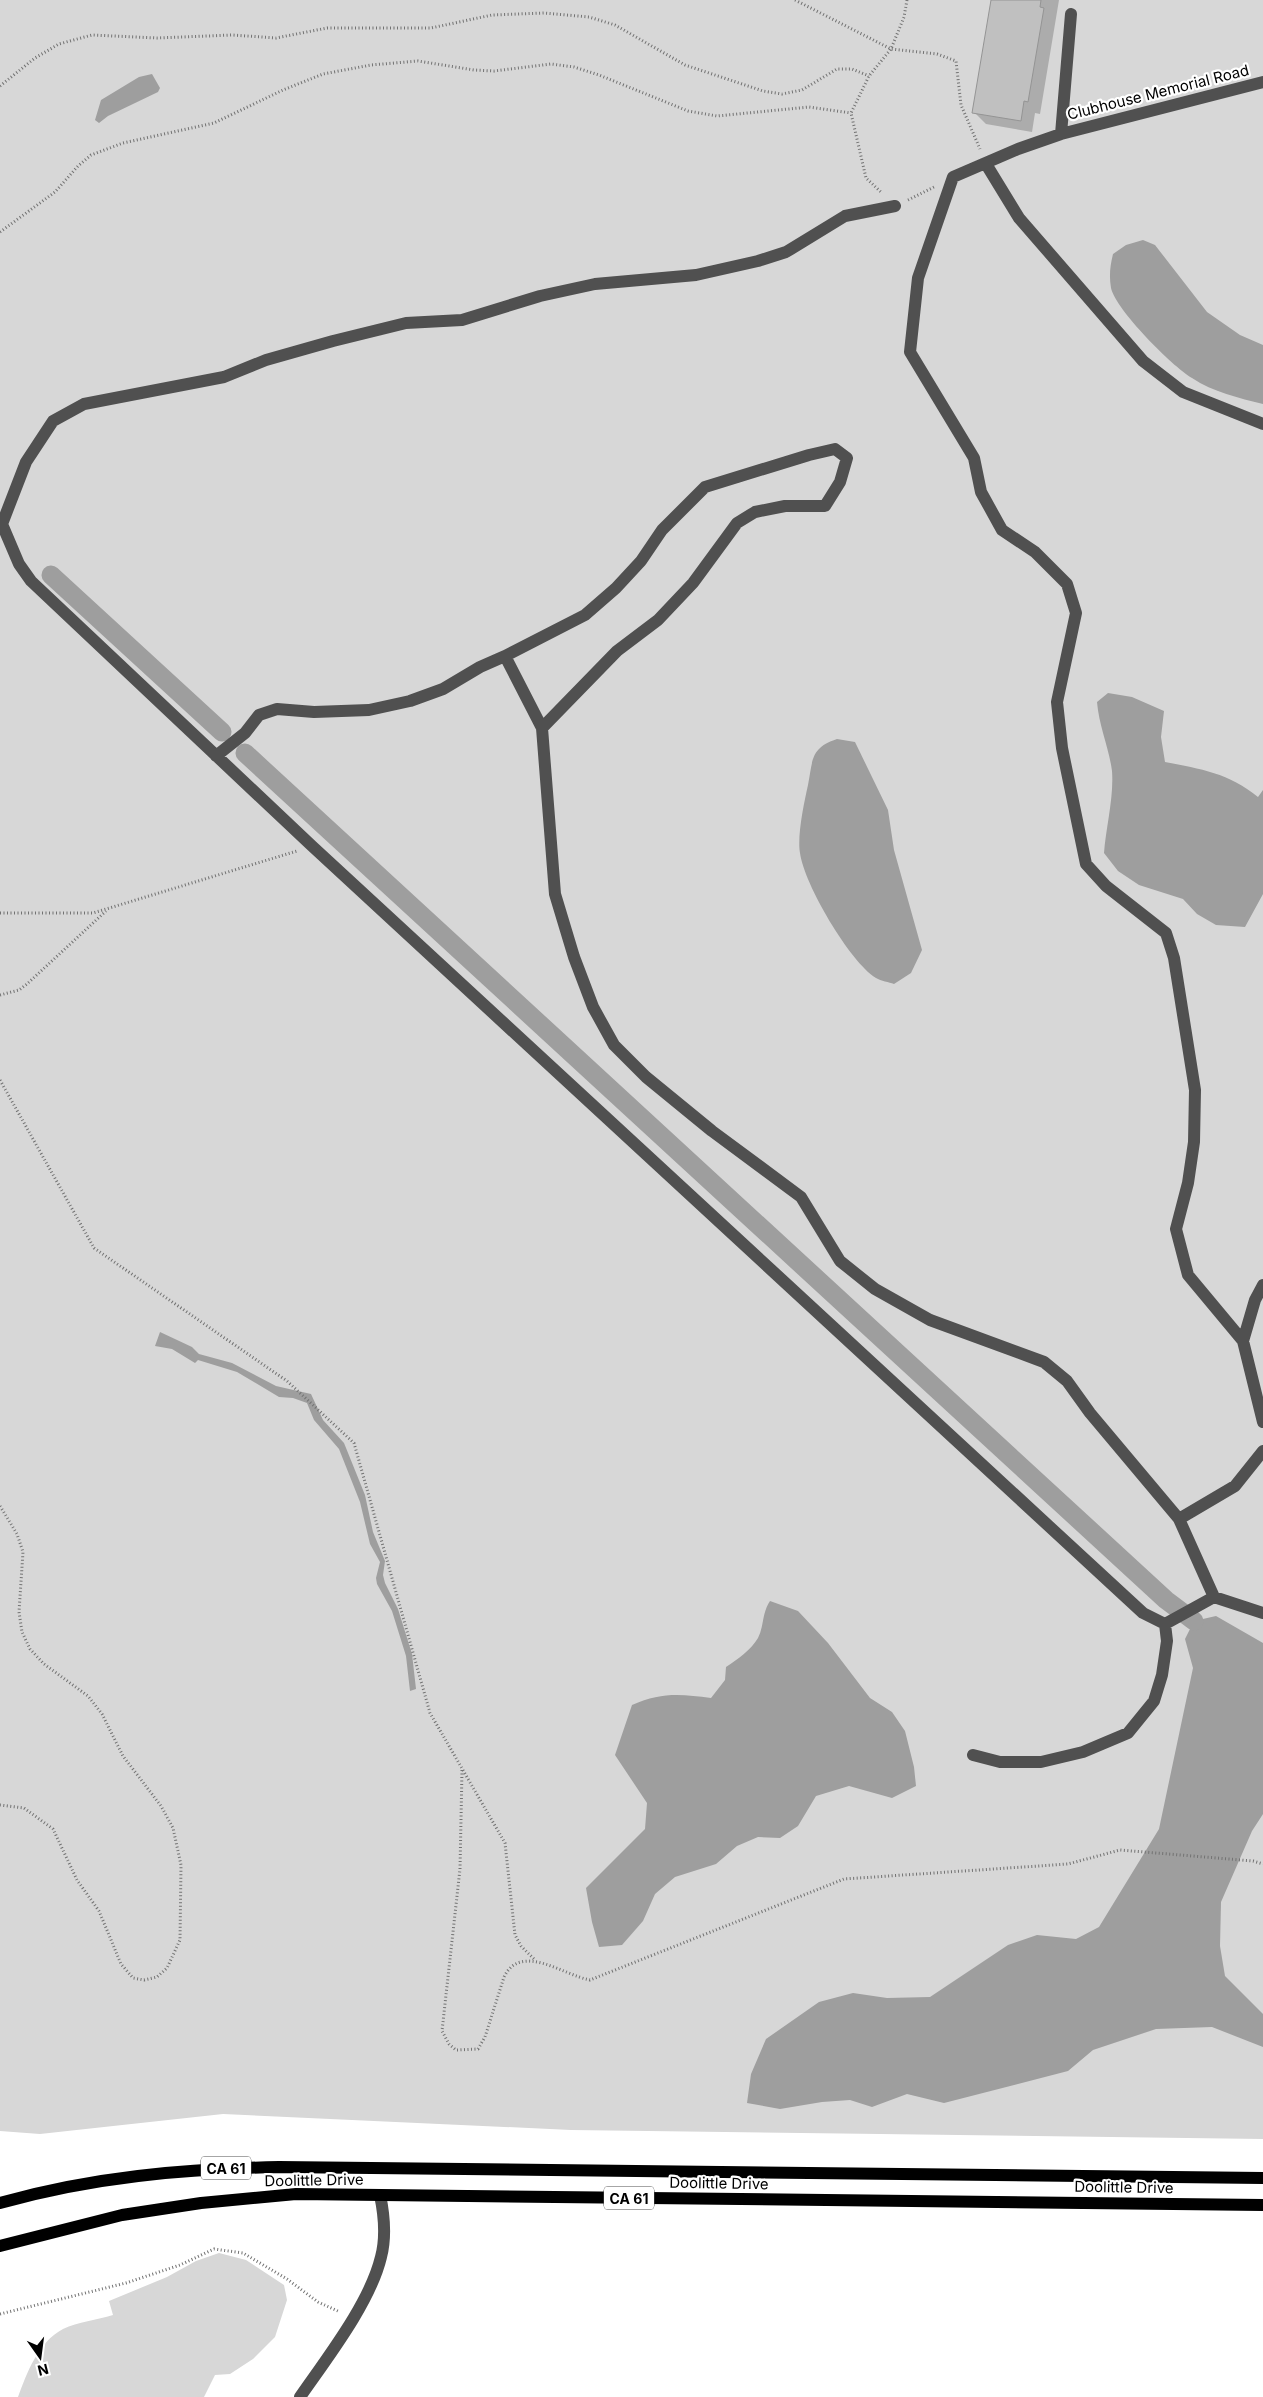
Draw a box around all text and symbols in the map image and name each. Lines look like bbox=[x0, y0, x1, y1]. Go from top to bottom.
street label: Clubhouse Memorial Road bbox=[1065, 60, 1251, 124]
road number: CA 61 bbox=[201, 2156, 251, 2180]
street label: Doolittle Drive bbox=[264, 2170, 364, 2190]
street label: Doolittle Drive bbox=[669, 2173, 769, 2193]
street label: Doolittle Drive bbox=[1074, 2177, 1174, 2197]
road number: CA 61 bbox=[604, 2186, 654, 2210]
north arrow bbox=[15, 2332, 65, 2382]
text: N bbox=[36, 2361, 50, 2380]

